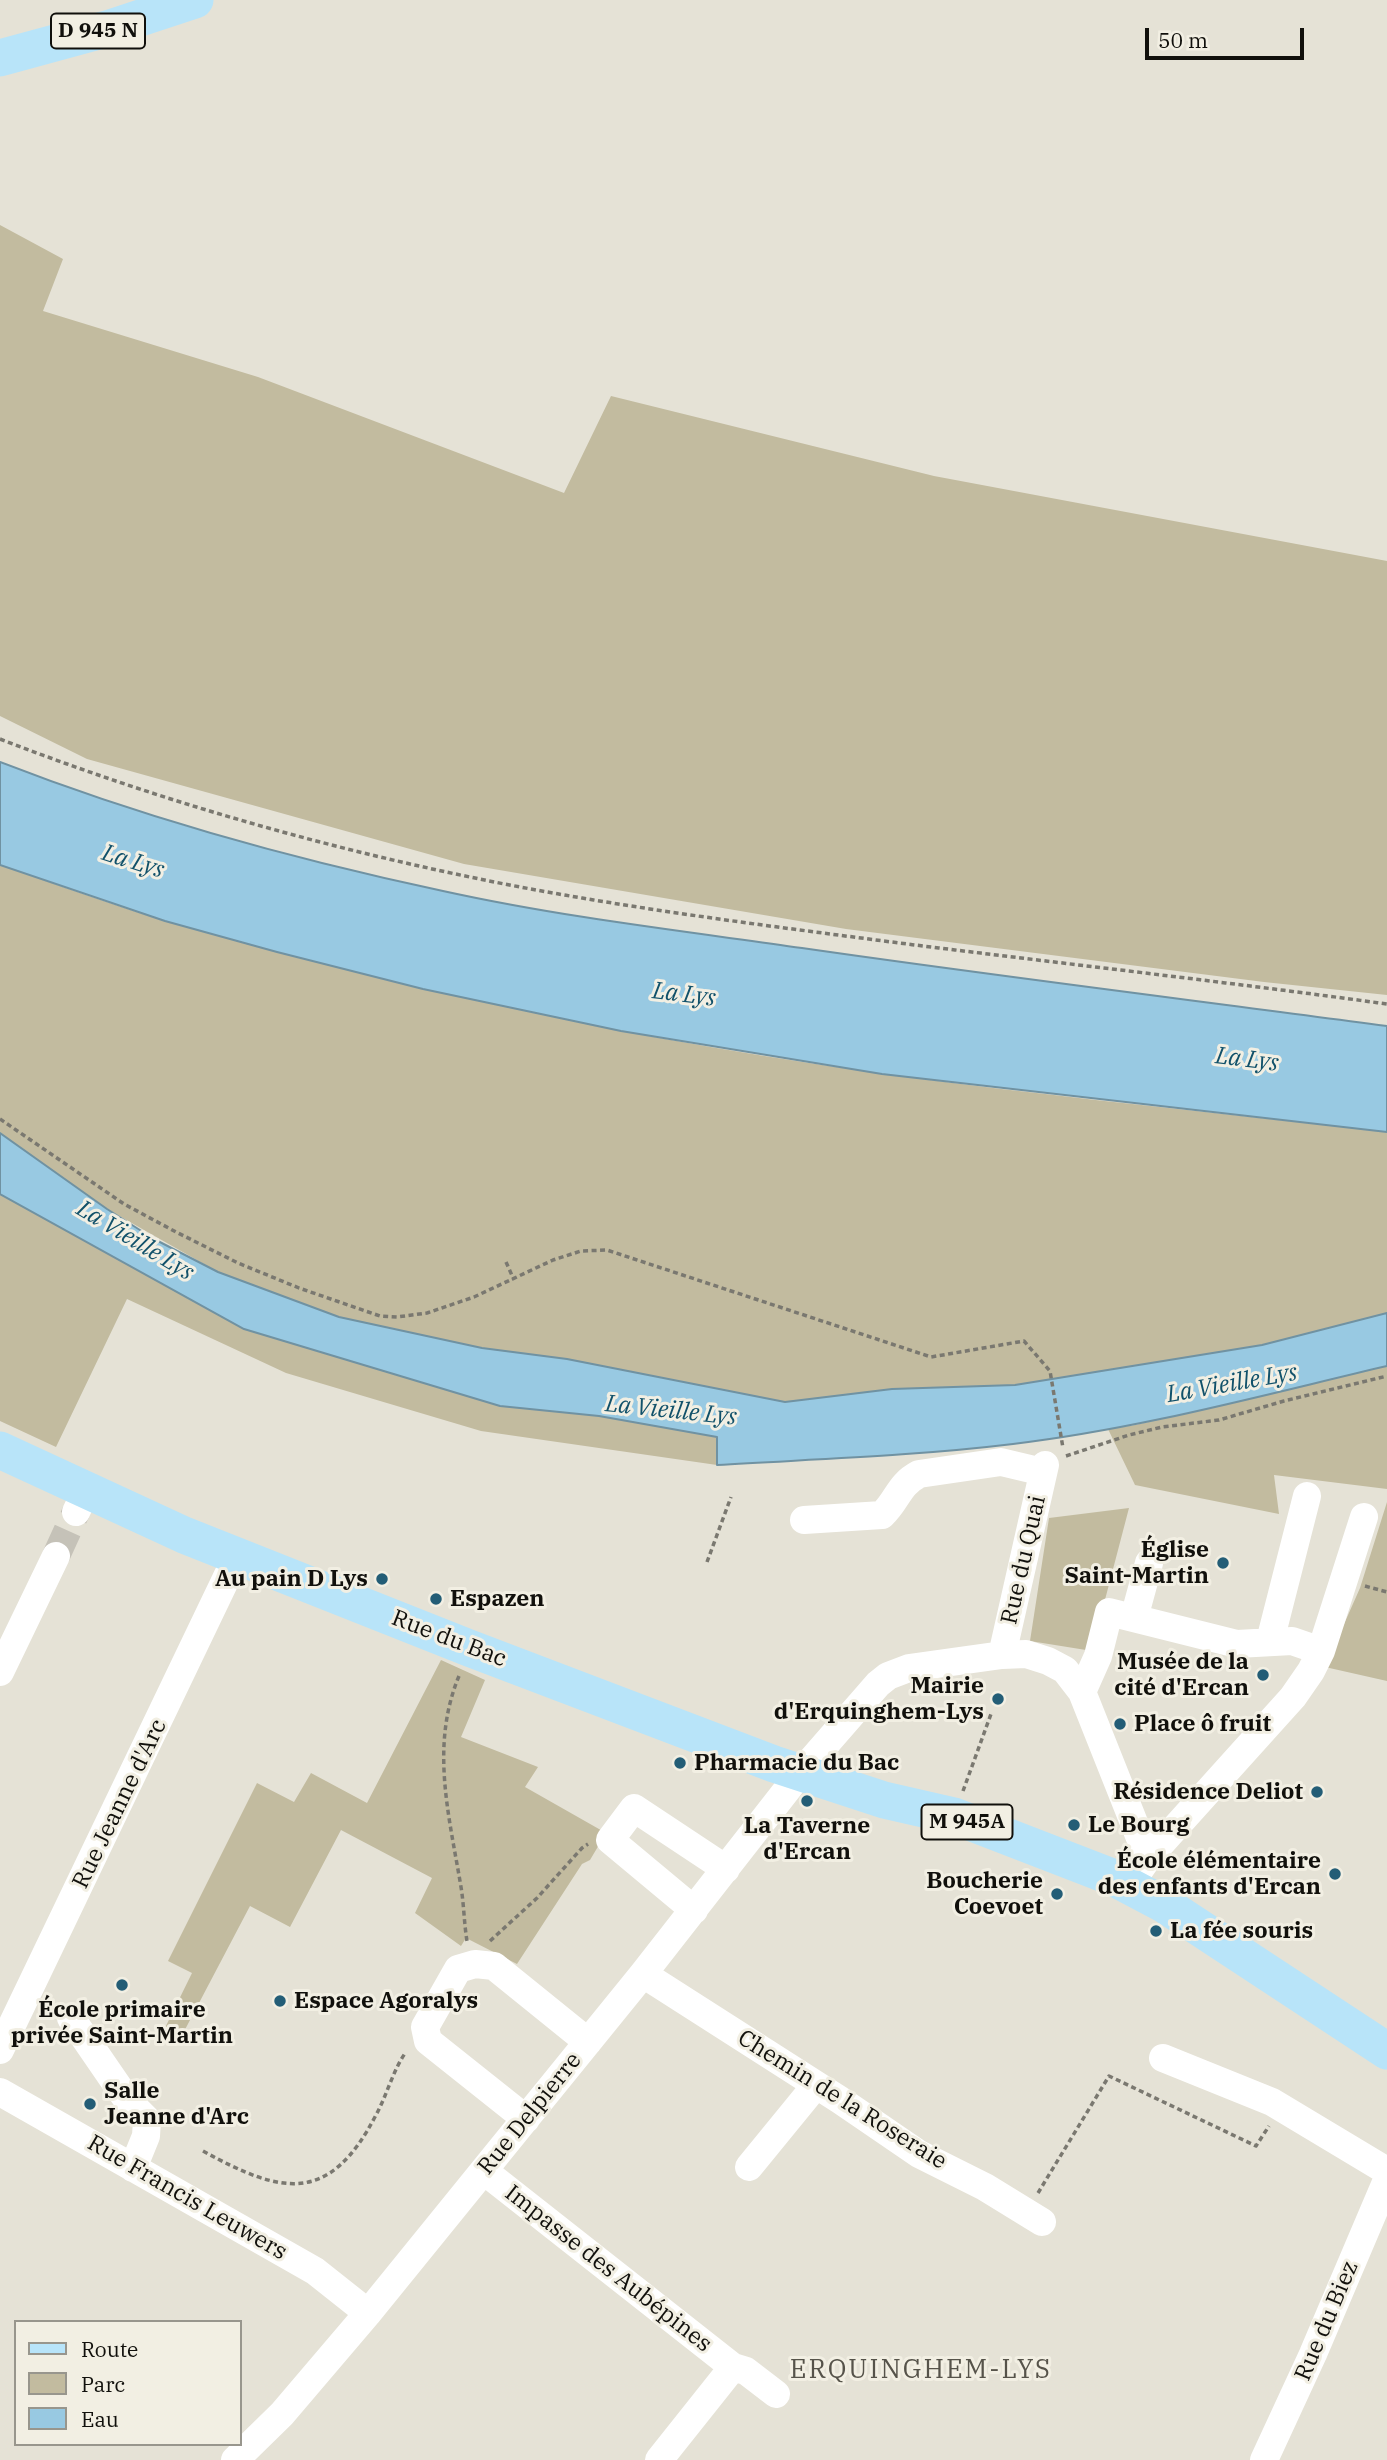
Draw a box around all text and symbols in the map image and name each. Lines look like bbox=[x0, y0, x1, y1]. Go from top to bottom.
road number: D 945 N bbox=[51, 14, 145, 48]
scale bar bbox=[1149, 14, 1308, 58]
text: 50 m bbox=[1158, 26, 1208, 54]
water label: La Lys bbox=[99, 839, 167, 885]
water label: La Lys bbox=[651, 977, 717, 1013]
water label: La Lys bbox=[1214, 1042, 1280, 1078]
water label: La Vieille Lys bbox=[71, 1195, 199, 1287]
water label: La Vieille Lys bbox=[1165, 1358, 1299, 1410]
water label: La Vieille Lys bbox=[604, 1390, 738, 1432]
street label: Rue du Quai bbox=[996, 1493, 1052, 1627]
place label: Église Saint-Martin bbox=[1064, 1536, 1209, 1590]
marker: Église Saint-Martin bbox=[1215, 1555, 1231, 1571]
place label: Au pain D Lys bbox=[215, 1565, 368, 1593]
marker: Au pain D Lys bbox=[374, 1571, 390, 1587]
place label: Espazen bbox=[450, 1585, 545, 1613]
marker: Espazen bbox=[428, 1591, 444, 1607]
street label: Rue du Bac bbox=[388, 1605, 510, 1673]
place label: Musée de la cité d'Ercan bbox=[1114, 1648, 1249, 1702]
marker: Musée de la cité d'Ercan bbox=[1255, 1667, 1271, 1683]
place label: Mairie d'Erquinghem-Lys bbox=[774, 1672, 984, 1726]
marker: Mairie d'Erquinghem-Lys bbox=[990, 1691, 1006, 1707]
place label: Place ô fruit bbox=[1134, 1710, 1271, 1738]
street label: Rue Jeanne d'Arc bbox=[67, 1715, 173, 1893]
marker: Place ô fruit bbox=[1112, 1716, 1128, 1732]
place label: Pharmacie du Bac bbox=[694, 1749, 899, 1777]
marker: Pharmacie du Bac bbox=[672, 1755, 688, 1771]
place label: Résidence Deliot bbox=[1113, 1778, 1303, 1806]
marker: Résidence Deliot bbox=[1309, 1784, 1325, 1800]
marker: La Taverne d'Ercan bbox=[799, 1793, 815, 1809]
road number: M 945A bbox=[922, 1804, 1012, 1840]
place label: Le Bourg bbox=[1088, 1811, 1190, 1839]
place label: La Taverne d'Ercan bbox=[744, 1812, 870, 1866]
marker: Le Bourg bbox=[1066, 1817, 1082, 1833]
place label: École élémentaire des enfants d'Ercan bbox=[1098, 1847, 1321, 1901]
marker: École élémentaire des enfants d'Ercan bbox=[1327, 1866, 1343, 1882]
place label: Boucherie Coevoet bbox=[926, 1867, 1043, 1921]
marker: Boucherie Coevoet bbox=[1049, 1886, 1065, 1902]
place label: La fée souris bbox=[1170, 1917, 1313, 1945]
marker: La fée souris bbox=[1148, 1923, 1164, 1939]
marker: École primaire privée Saint-Martin bbox=[114, 1977, 130, 1993]
place label: Espace Agoralys bbox=[294, 1987, 478, 2015]
marker: Espace Agoralys bbox=[272, 1993, 288, 2009]
place label: École primaire privée Saint-Martin bbox=[11, 1996, 233, 2050]
street label: Chemin de la Roseraie bbox=[732, 2024, 952, 2176]
street label: Rue Delpierre bbox=[472, 2047, 588, 2181]
place label: Salle Jeanne d'Arc bbox=[104, 2077, 249, 2131]
marker: Salle Jeanne d'Arc bbox=[82, 2096, 98, 2112]
street label: Rue Francis Leuwers bbox=[82, 2130, 292, 2266]
street label: Impasse des Aubépines bbox=[499, 2180, 717, 2358]
street label: Rue du Biez bbox=[1289, 2257, 1365, 2385]
legend bbox=[14, 2320, 242, 2446]
text: Route bbox=[81, 2335, 138, 2363]
district label: ERQUINGHEM-LYS bbox=[792, 2354, 1050, 2386]
text: Parc bbox=[81, 2370, 125, 2398]
text: Eau bbox=[81, 2405, 119, 2433]

